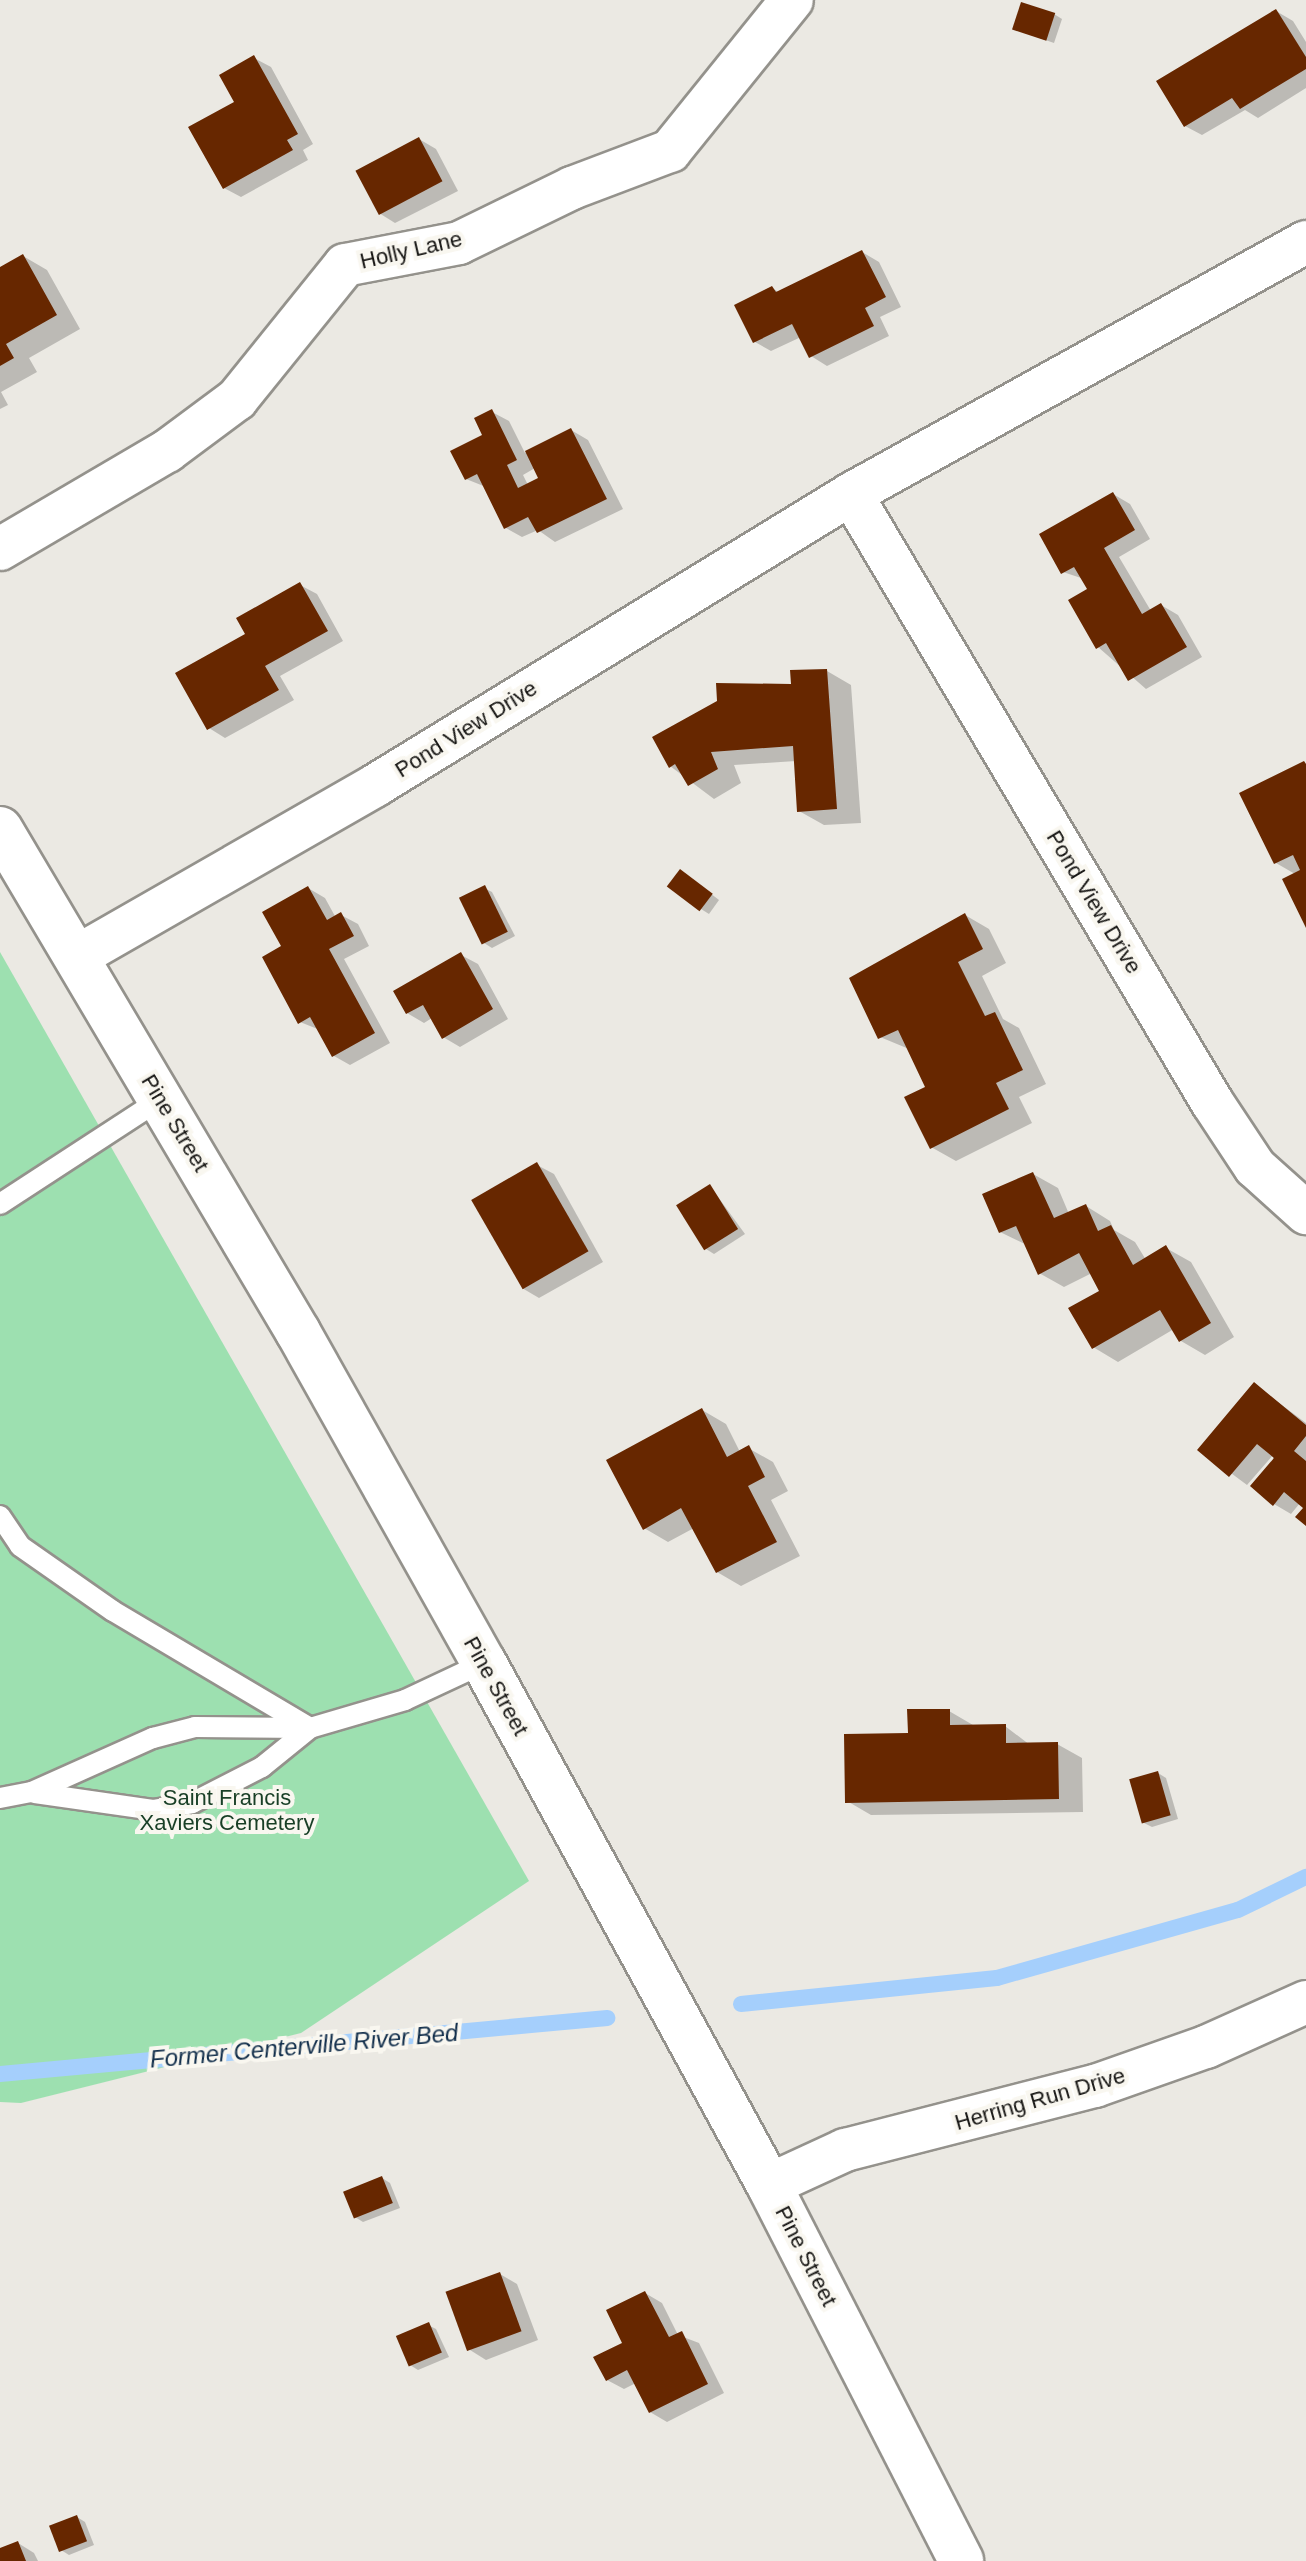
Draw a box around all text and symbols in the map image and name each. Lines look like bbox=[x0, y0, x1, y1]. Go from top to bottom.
street label: Holly Lane bbox=[357, 225, 465, 275]
street label: Pond View Drive bbox=[390, 675, 542, 783]
street label: Pond View Drive bbox=[1041, 826, 1147, 978]
street label: Pine Street bbox=[136, 1070, 214, 1176]
street label: Pine Street bbox=[458, 1632, 534, 1740]
park label: Saint Francis Xaviers Cemetery bbox=[140, 1784, 314, 1836]
water label: Former Centerville River Bed bbox=[149, 2018, 459, 2074]
street label: Herring Run Drive bbox=[952, 2062, 1128, 2136]
street label: Pine Street bbox=[770, 2202, 842, 2310]

